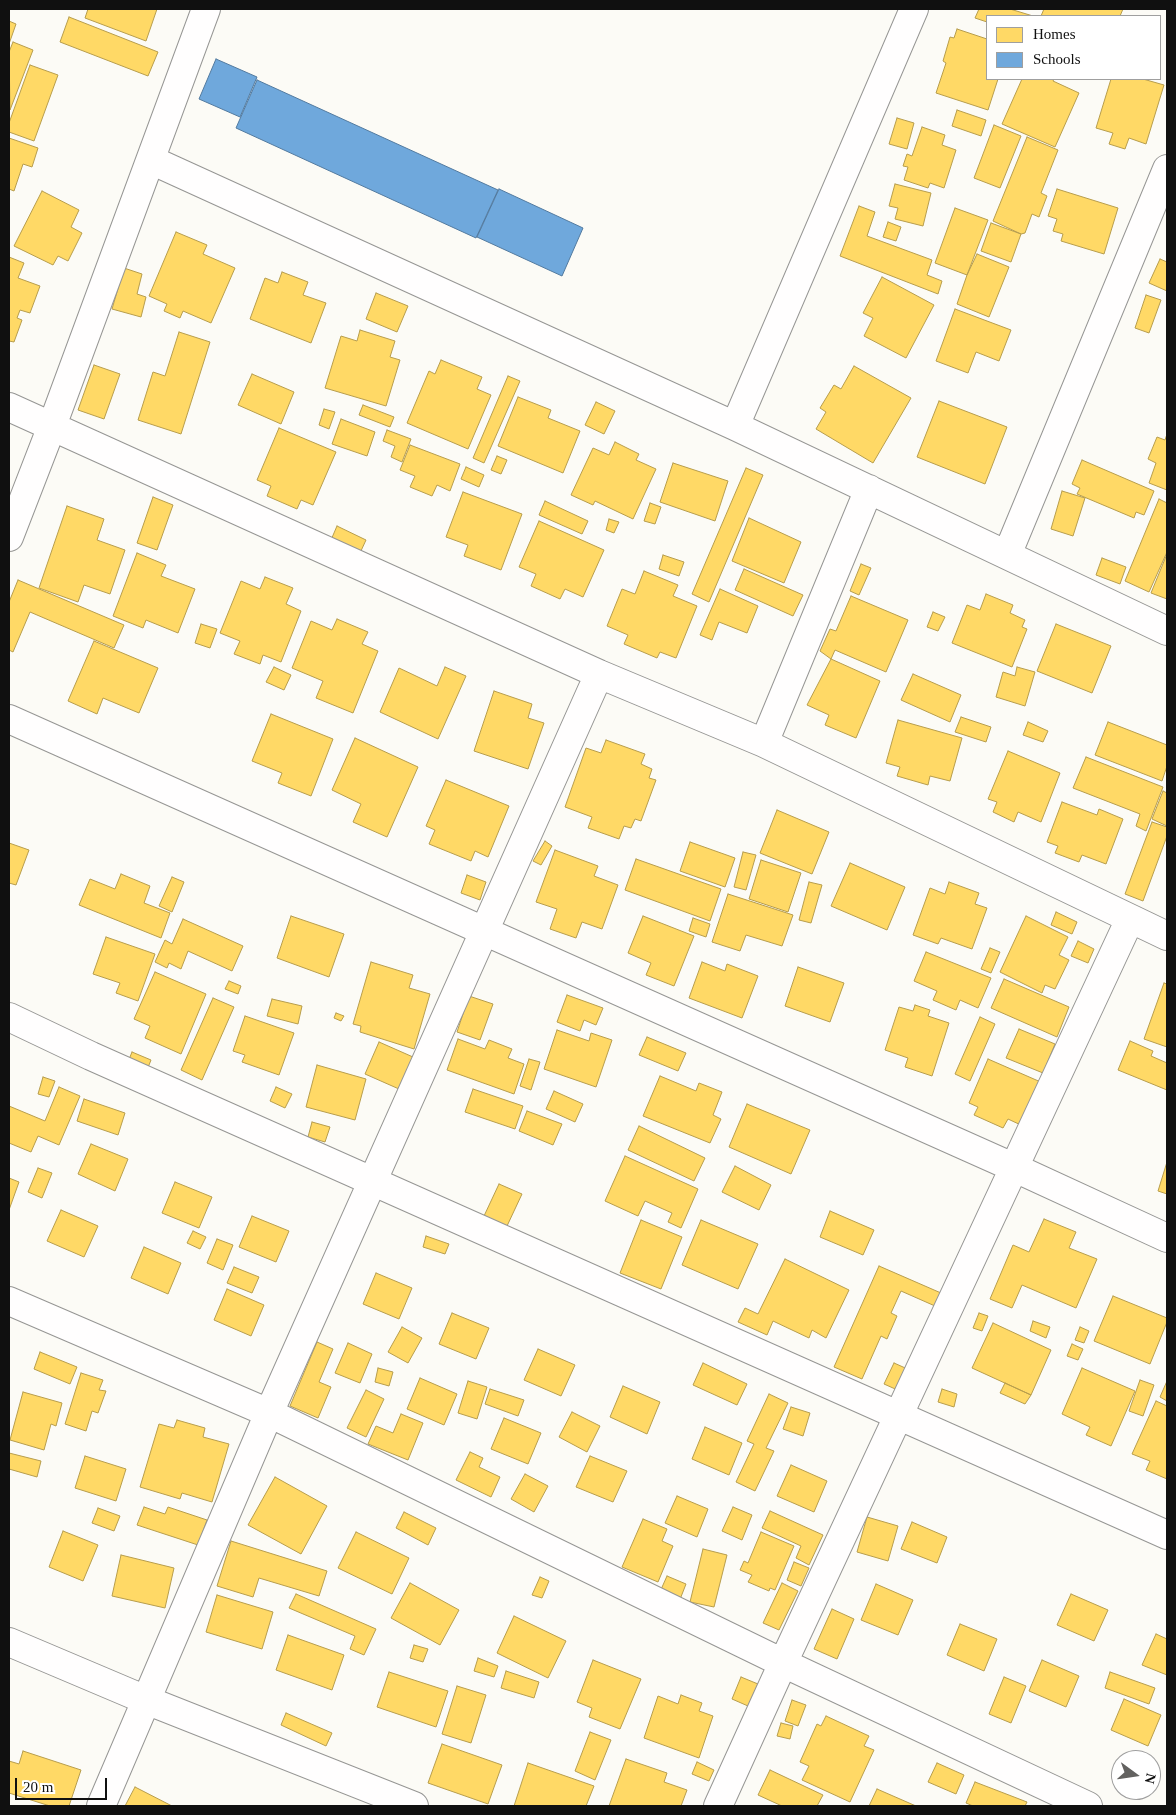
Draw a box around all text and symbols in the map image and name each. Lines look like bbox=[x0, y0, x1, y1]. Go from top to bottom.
legend bbox=[986, 15, 1161, 80]
text: Homes bbox=[1033, 26, 1076, 42]
text: Schools bbox=[1033, 51, 1081, 67]
north arrow bbox=[1111, 1750, 1161, 1800]
scale bar bbox=[18, 1768, 110, 1800]
text: N bbox=[1142, 1772, 1159, 1785]
text: 20 m bbox=[23, 1779, 53, 1795]

